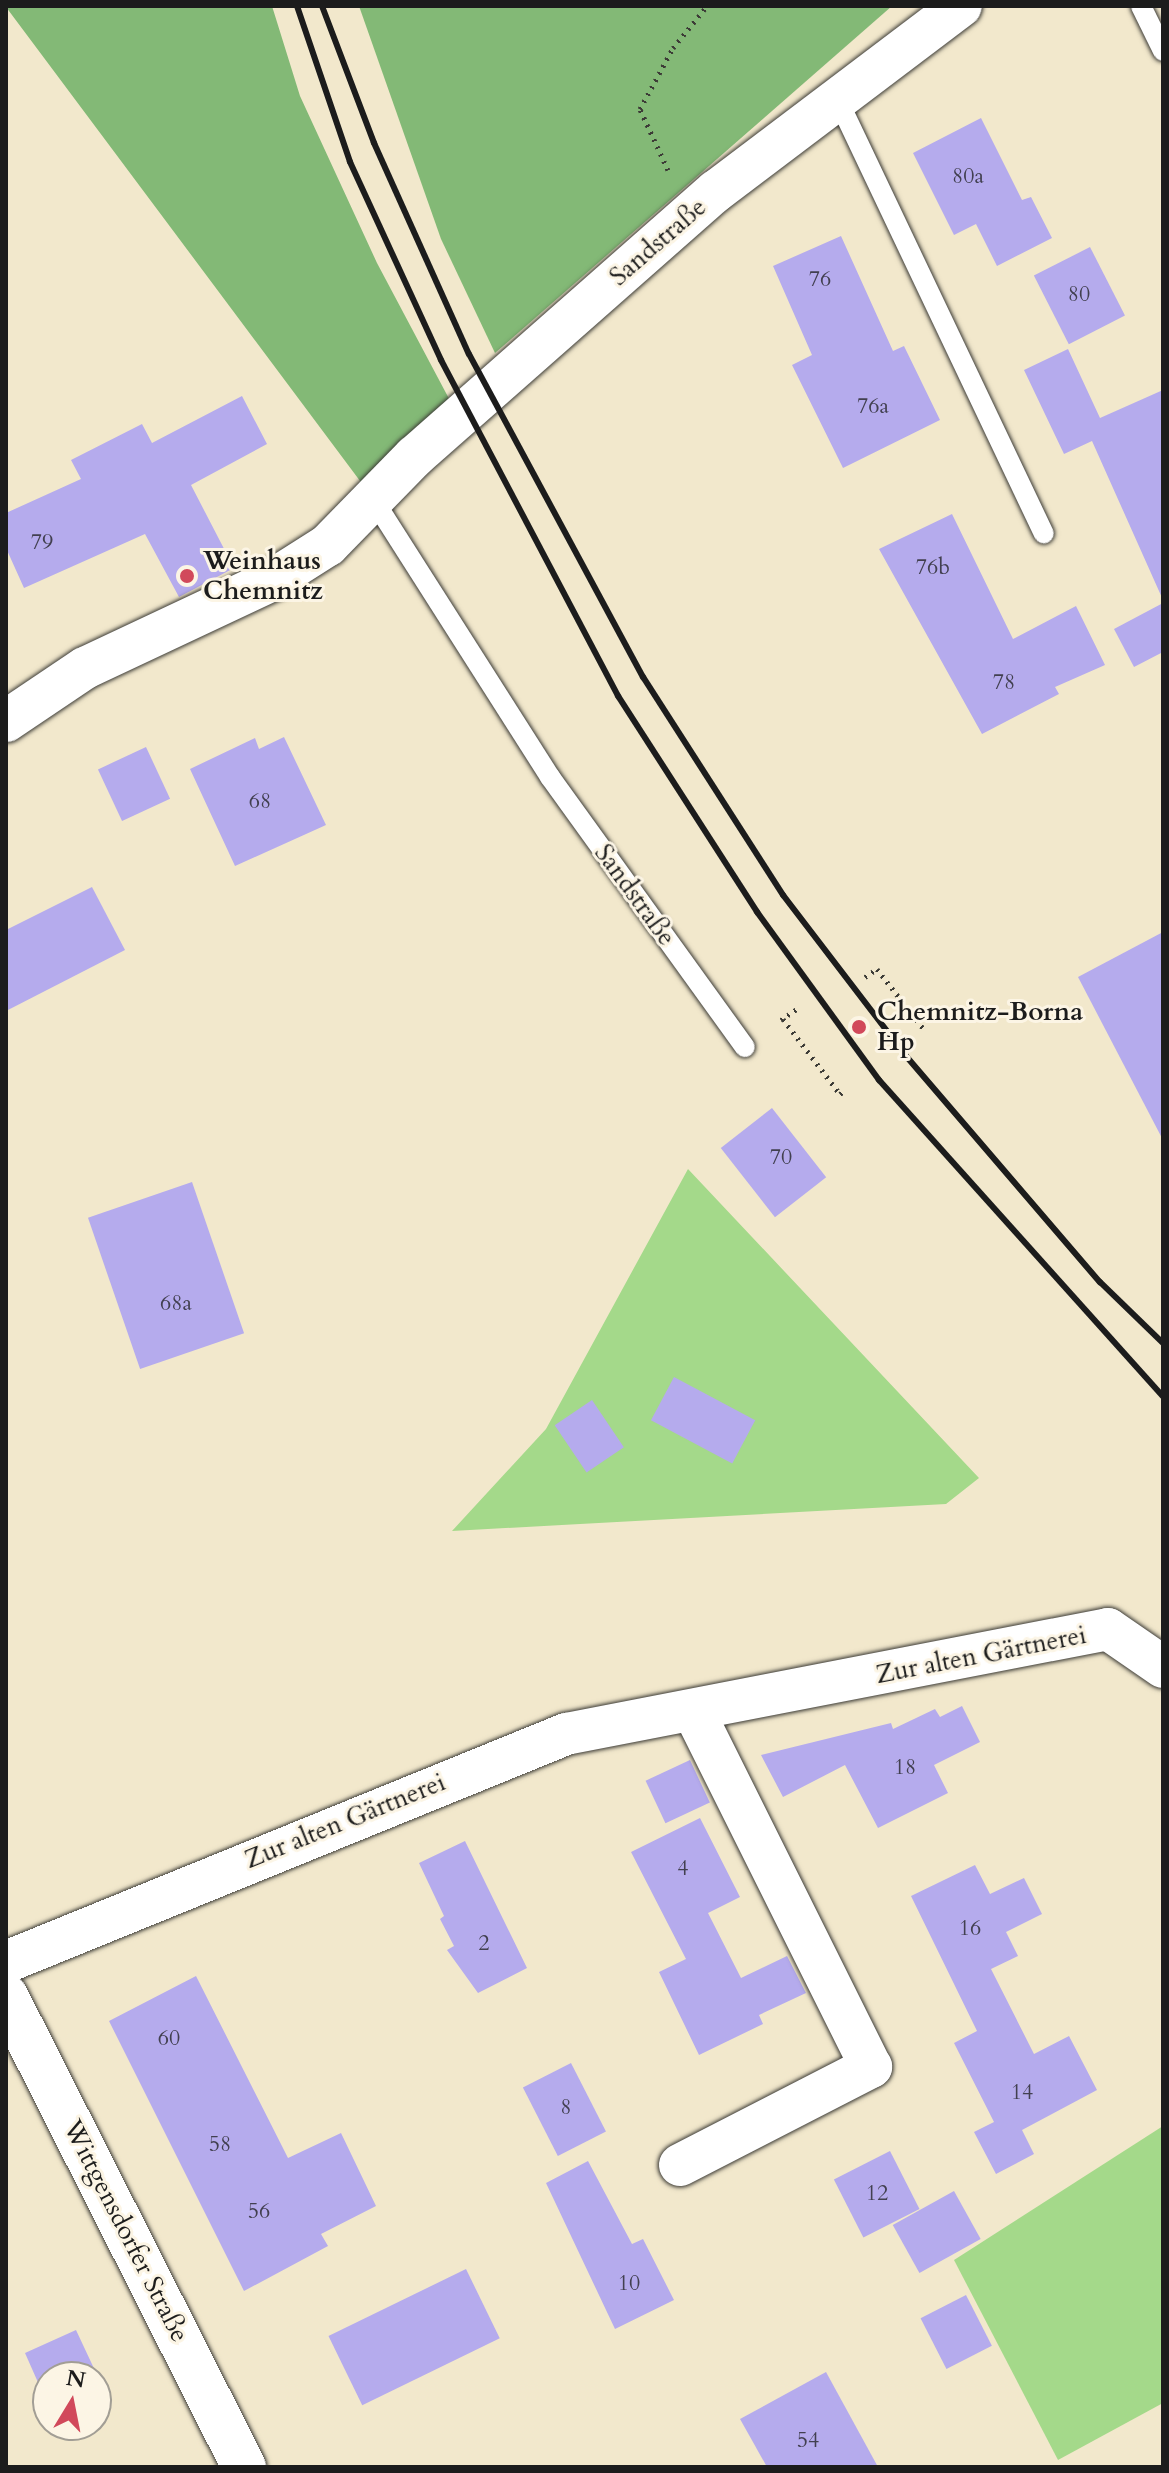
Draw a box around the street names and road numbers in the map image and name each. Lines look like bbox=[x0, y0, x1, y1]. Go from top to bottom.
street label: Sandstraße bbox=[603, 192, 713, 292]
street label: Sandstraße bbox=[588, 838, 682, 952]
street label: Zur alten Gärtnerei bbox=[873, 1619, 1089, 1691]
street label: Zur alten Gärtnerei bbox=[240, 1766, 450, 1876]
street label: Wittgensdorfer Straße bbox=[56, 2115, 196, 2347]

